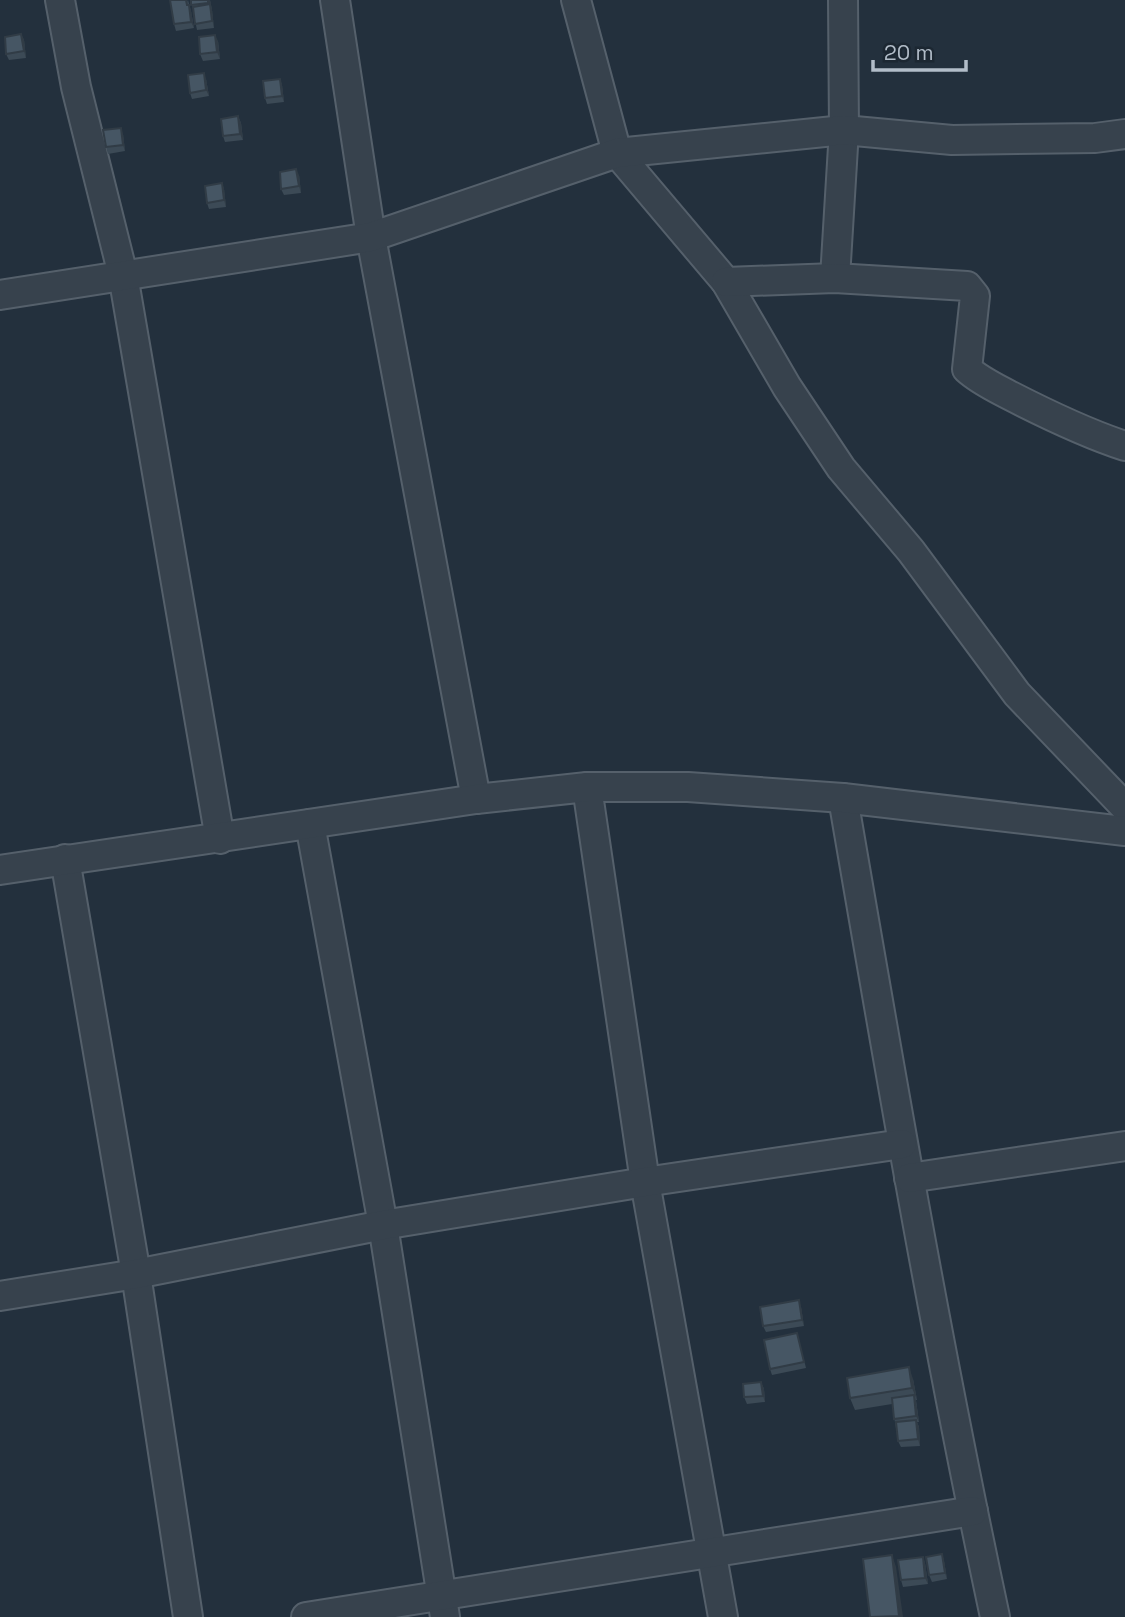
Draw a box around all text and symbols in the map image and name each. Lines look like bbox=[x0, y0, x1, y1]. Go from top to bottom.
scale bar bbox=[873, 28, 966, 72]
text: 20 m bbox=[884, 39, 934, 66]

